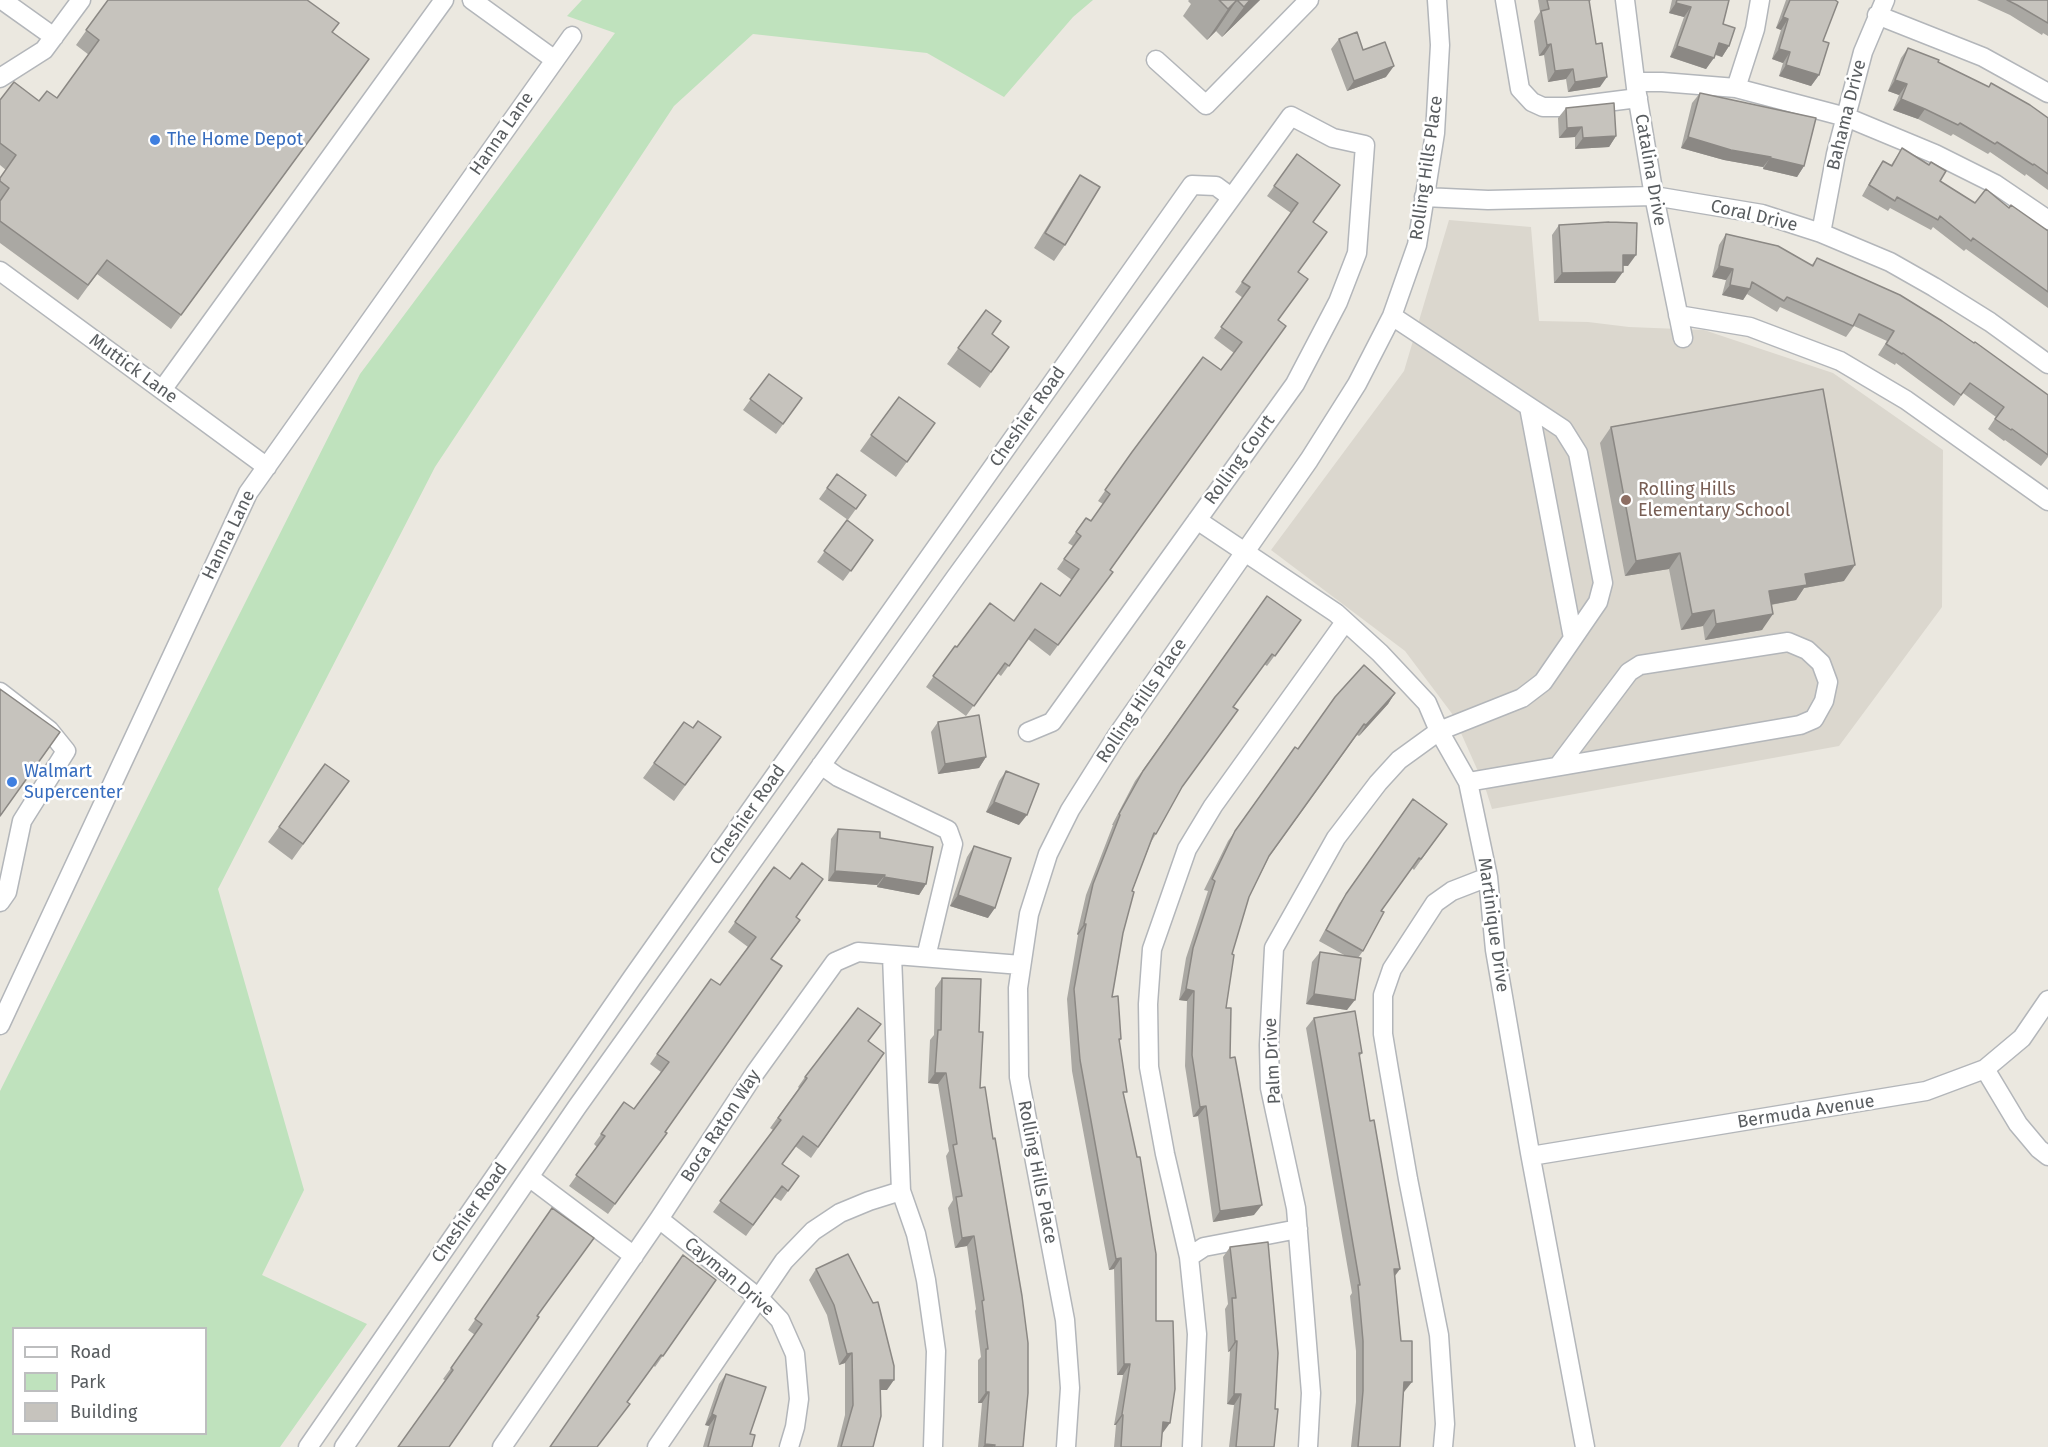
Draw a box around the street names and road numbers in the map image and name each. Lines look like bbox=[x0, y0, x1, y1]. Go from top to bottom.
street label: Bahama Drive bbox=[1823, 57, 1871, 173]
street label: Hanna Lane bbox=[465, 88, 539, 180]
street label: Rolling Hills Place bbox=[1406, 94, 1448, 242]
street label: Catalina Drive bbox=[1630, 112, 1670, 228]
street label: Coral Drive bbox=[1708, 196, 1800, 236]
street label: Muttick Lane bbox=[85, 330, 181, 408]
street label: Cheshier Road bbox=[986, 363, 1070, 471]
street label: Rolling Court bbox=[1200, 411, 1280, 509]
street label: Hanna Lane bbox=[198, 487, 260, 583]
street label: Rolling Hills Place bbox=[1092, 635, 1192, 767]
street label: Cheshier Road bbox=[706, 761, 790, 869]
street label: Martinique Drive bbox=[1473, 856, 1513, 994]
street label: Palm Drive bbox=[1260, 1017, 1286, 1105]
street label: Boca Raton Way bbox=[677, 1066, 765, 1186]
street label: Bermuda Avenue bbox=[1736, 1090, 1876, 1134]
street label: Rolling Hills Place bbox=[1012, 1098, 1062, 1246]
street label: Cheshier Road bbox=[428, 1159, 512, 1267]
street label: Cayman Drive bbox=[680, 1233, 778, 1321]

